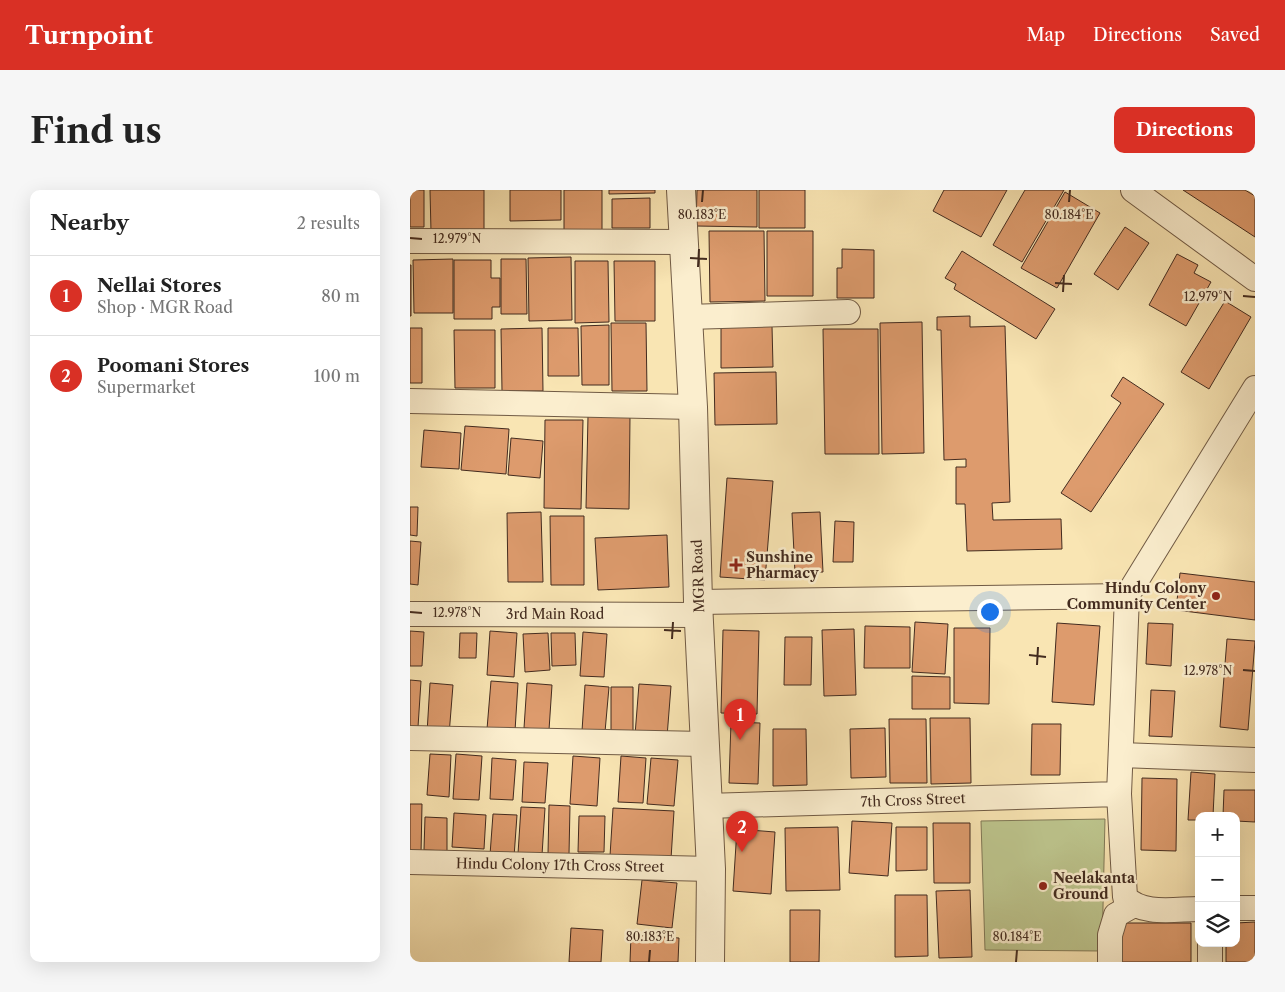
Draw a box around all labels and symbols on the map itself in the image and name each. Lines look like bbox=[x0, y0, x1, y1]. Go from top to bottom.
text: 80.183°E bbox=[678, 207, 726, 222]
text: 80.184°E bbox=[1045, 207, 1093, 222]
text: 12.979°N bbox=[433, 231, 481, 246]
text: 12.979°N bbox=[1184, 289, 1232, 304]
street label: MGR Road bbox=[688, 539, 708, 613]
place label: Sunshine Pharmacy bbox=[746, 548, 819, 582]
marker: Sunshine Pharmacy bbox=[730, 559, 742, 571]
place label: Hindu Colony Community Center bbox=[1067, 579, 1206, 613]
marker: Hindu Colony Community Center bbox=[1210, 590, 1222, 602]
your location bbox=[977, 599, 1003, 625]
text: 12.978°N bbox=[433, 605, 481, 620]
street label: 3rd Main Road bbox=[506, 605, 605, 623]
text: 12.978°N bbox=[1184, 663, 1232, 678]
pin: 1 bbox=[724, 699, 756, 740]
street label: 7th Cross Street bbox=[860, 789, 966, 811]
pin: 2 bbox=[726, 811, 758, 852]
street label: Hindu Colony 17th Cross Street bbox=[456, 854, 664, 876]
place label: Neelakanta Ground bbox=[1053, 869, 1136, 903]
marker: Neelakanta Ground bbox=[1037, 880, 1049, 892]
text: 80.183°E bbox=[626, 929, 674, 944]
text: 80.184°E bbox=[993, 929, 1041, 944]

